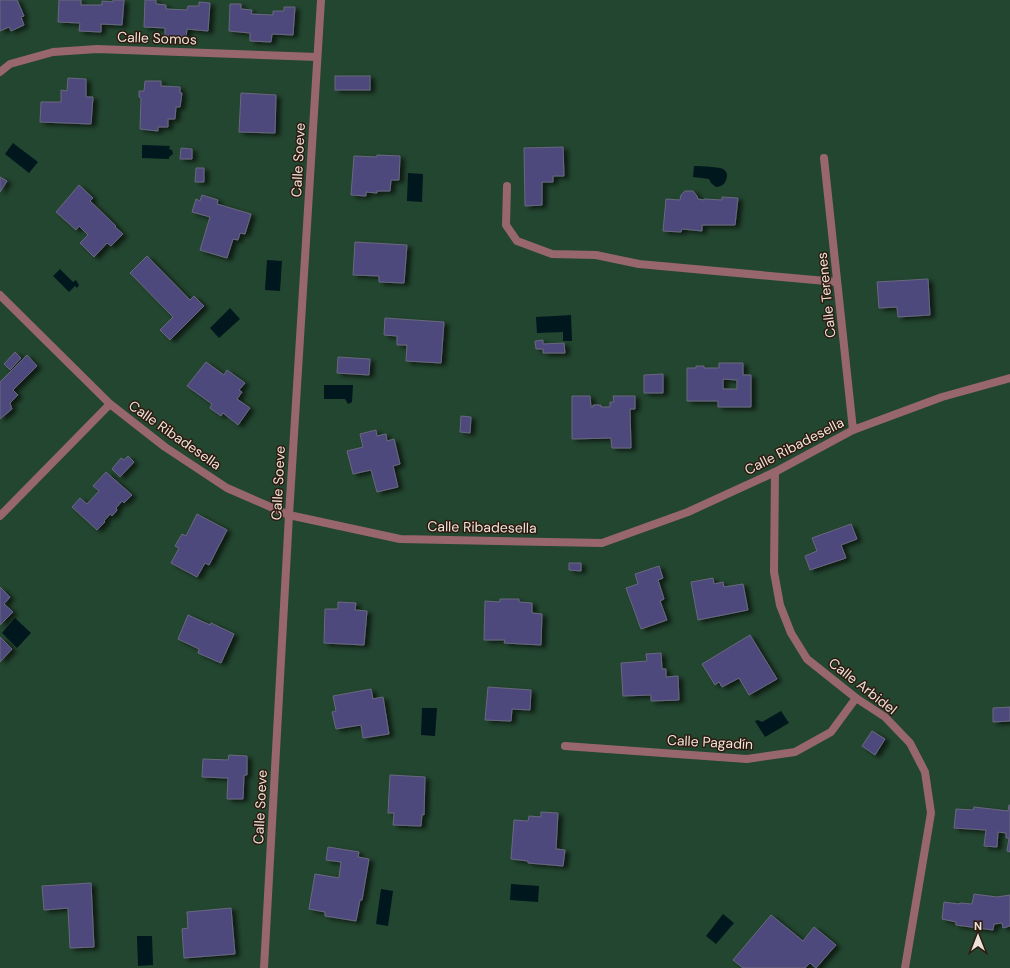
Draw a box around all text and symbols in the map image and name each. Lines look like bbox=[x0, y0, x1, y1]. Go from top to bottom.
street label: Calle Somos bbox=[117, 28, 197, 48]
street label: Calle Soeve bbox=[287, 122, 309, 198]
street label: Calle Terenes bbox=[813, 251, 839, 339]
street label: Calle Ribadesella bbox=[125, 396, 225, 474]
street label: Calle Ribadesella bbox=[741, 413, 847, 479]
street label: Calle Soeve bbox=[267, 445, 289, 521]
street label: Calle Ribadesella bbox=[427, 517, 537, 537]
street label: Calle Arbidel bbox=[825, 654, 901, 718]
street label: Calle Pagadín bbox=[666, 731, 754, 753]
street label: Calle Soeve bbox=[249, 769, 271, 845]
north arrow bbox=[958, 916, 998, 956]
text: N bbox=[974, 919, 982, 933]

